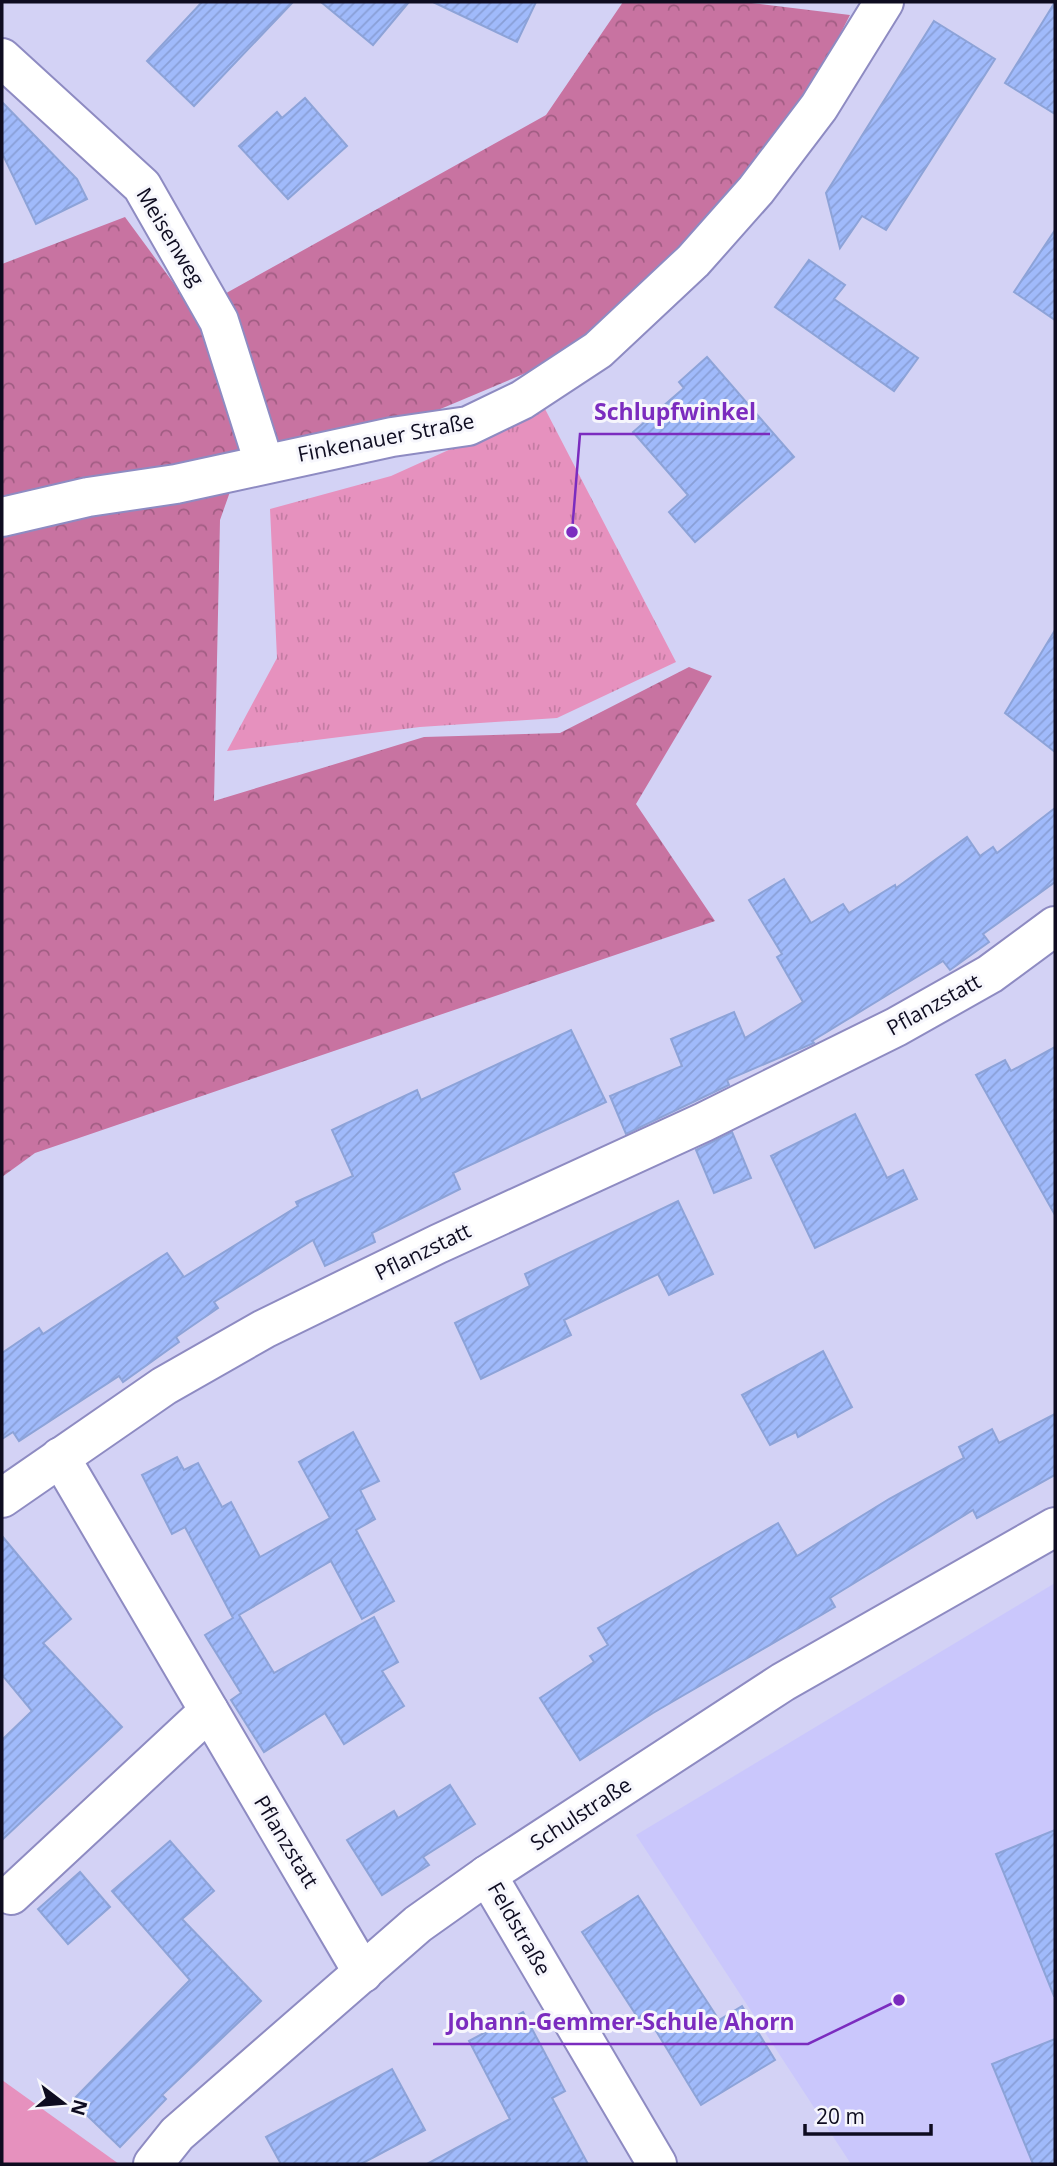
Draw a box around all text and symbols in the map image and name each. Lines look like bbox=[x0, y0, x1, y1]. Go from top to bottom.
street label: Meisenweg bbox=[130, 182, 211, 291]
callout: Schlupfwinkel bbox=[580, 390, 770, 434]
text: Schlupfwinkel bbox=[594, 395, 756, 427]
street label: Finkenauer Straße bbox=[295, 406, 476, 468]
street label: Pflanzstatt bbox=[881, 967, 986, 1041]
street label: Pflanzstatt bbox=[370, 1216, 475, 1286]
street label: Schulstraße bbox=[525, 1770, 636, 1856]
street label: Pflanzstatt bbox=[248, 1790, 326, 1893]
street label: Feldstraße bbox=[482, 1877, 558, 1980]
callout: Johann-Gemmer-Schule Ahorn bbox=[433, 2000, 808, 2044]
text: Johann-Gemmer-Schule Ahorn bbox=[445, 2005, 795, 2037]
north arrow bbox=[28, 2068, 98, 2138]
scale bar bbox=[805, 2092, 931, 2136]
text: N bbox=[65, 2097, 94, 2119]
text: 20 m bbox=[816, 2102, 865, 2130]

